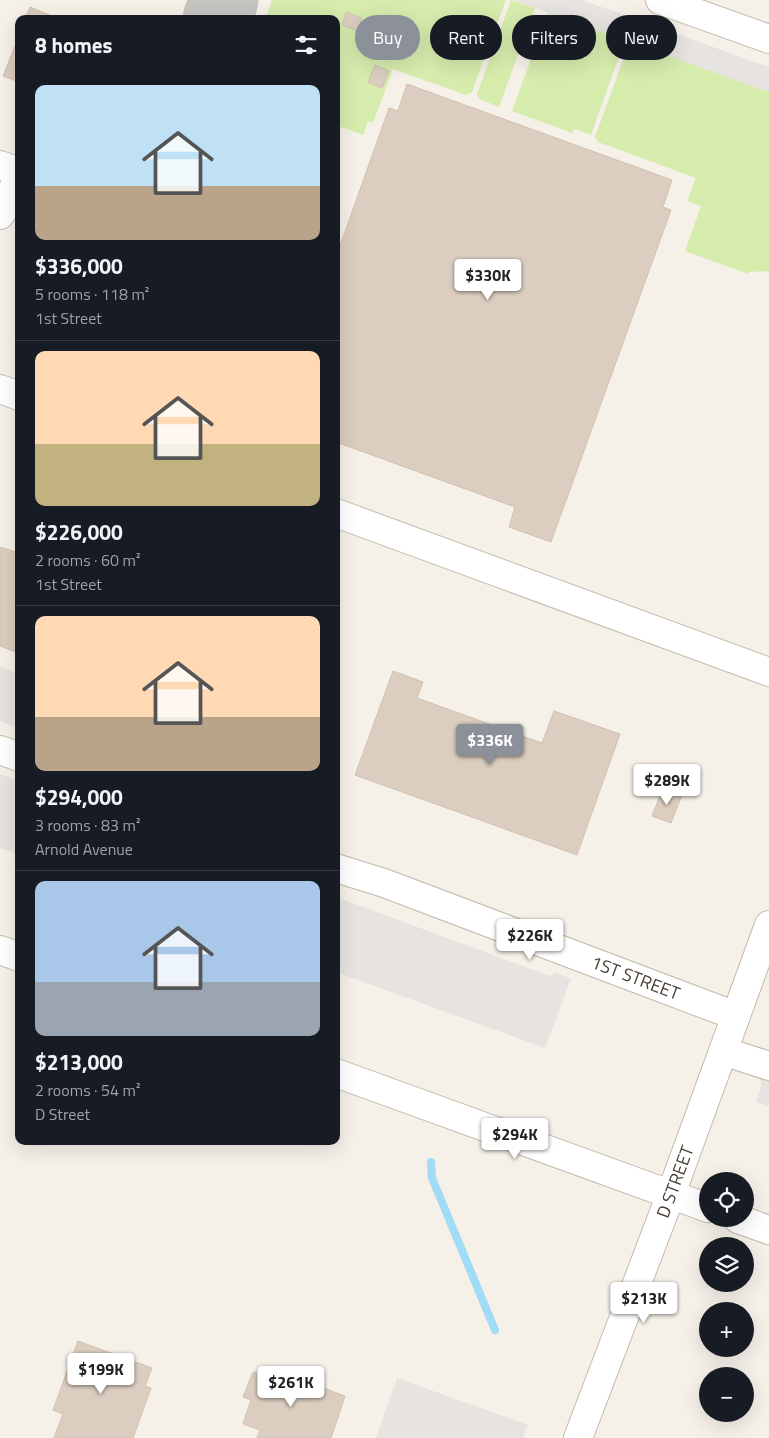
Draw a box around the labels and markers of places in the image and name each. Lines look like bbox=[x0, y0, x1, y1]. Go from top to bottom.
pin: $330K bbox=[453, 258, 523, 301]
pin: $336K bbox=[455, 724, 525, 766]
pin: $289K bbox=[632, 764, 702, 806]
pin: $226K bbox=[495, 918, 565, 961]
pin: $294K bbox=[480, 1118, 550, 1160]
pin: $213K bbox=[609, 1282, 679, 1324]
pin: $199K bbox=[66, 1352, 136, 1395]
pin: $261K bbox=[256, 1366, 326, 1408]

